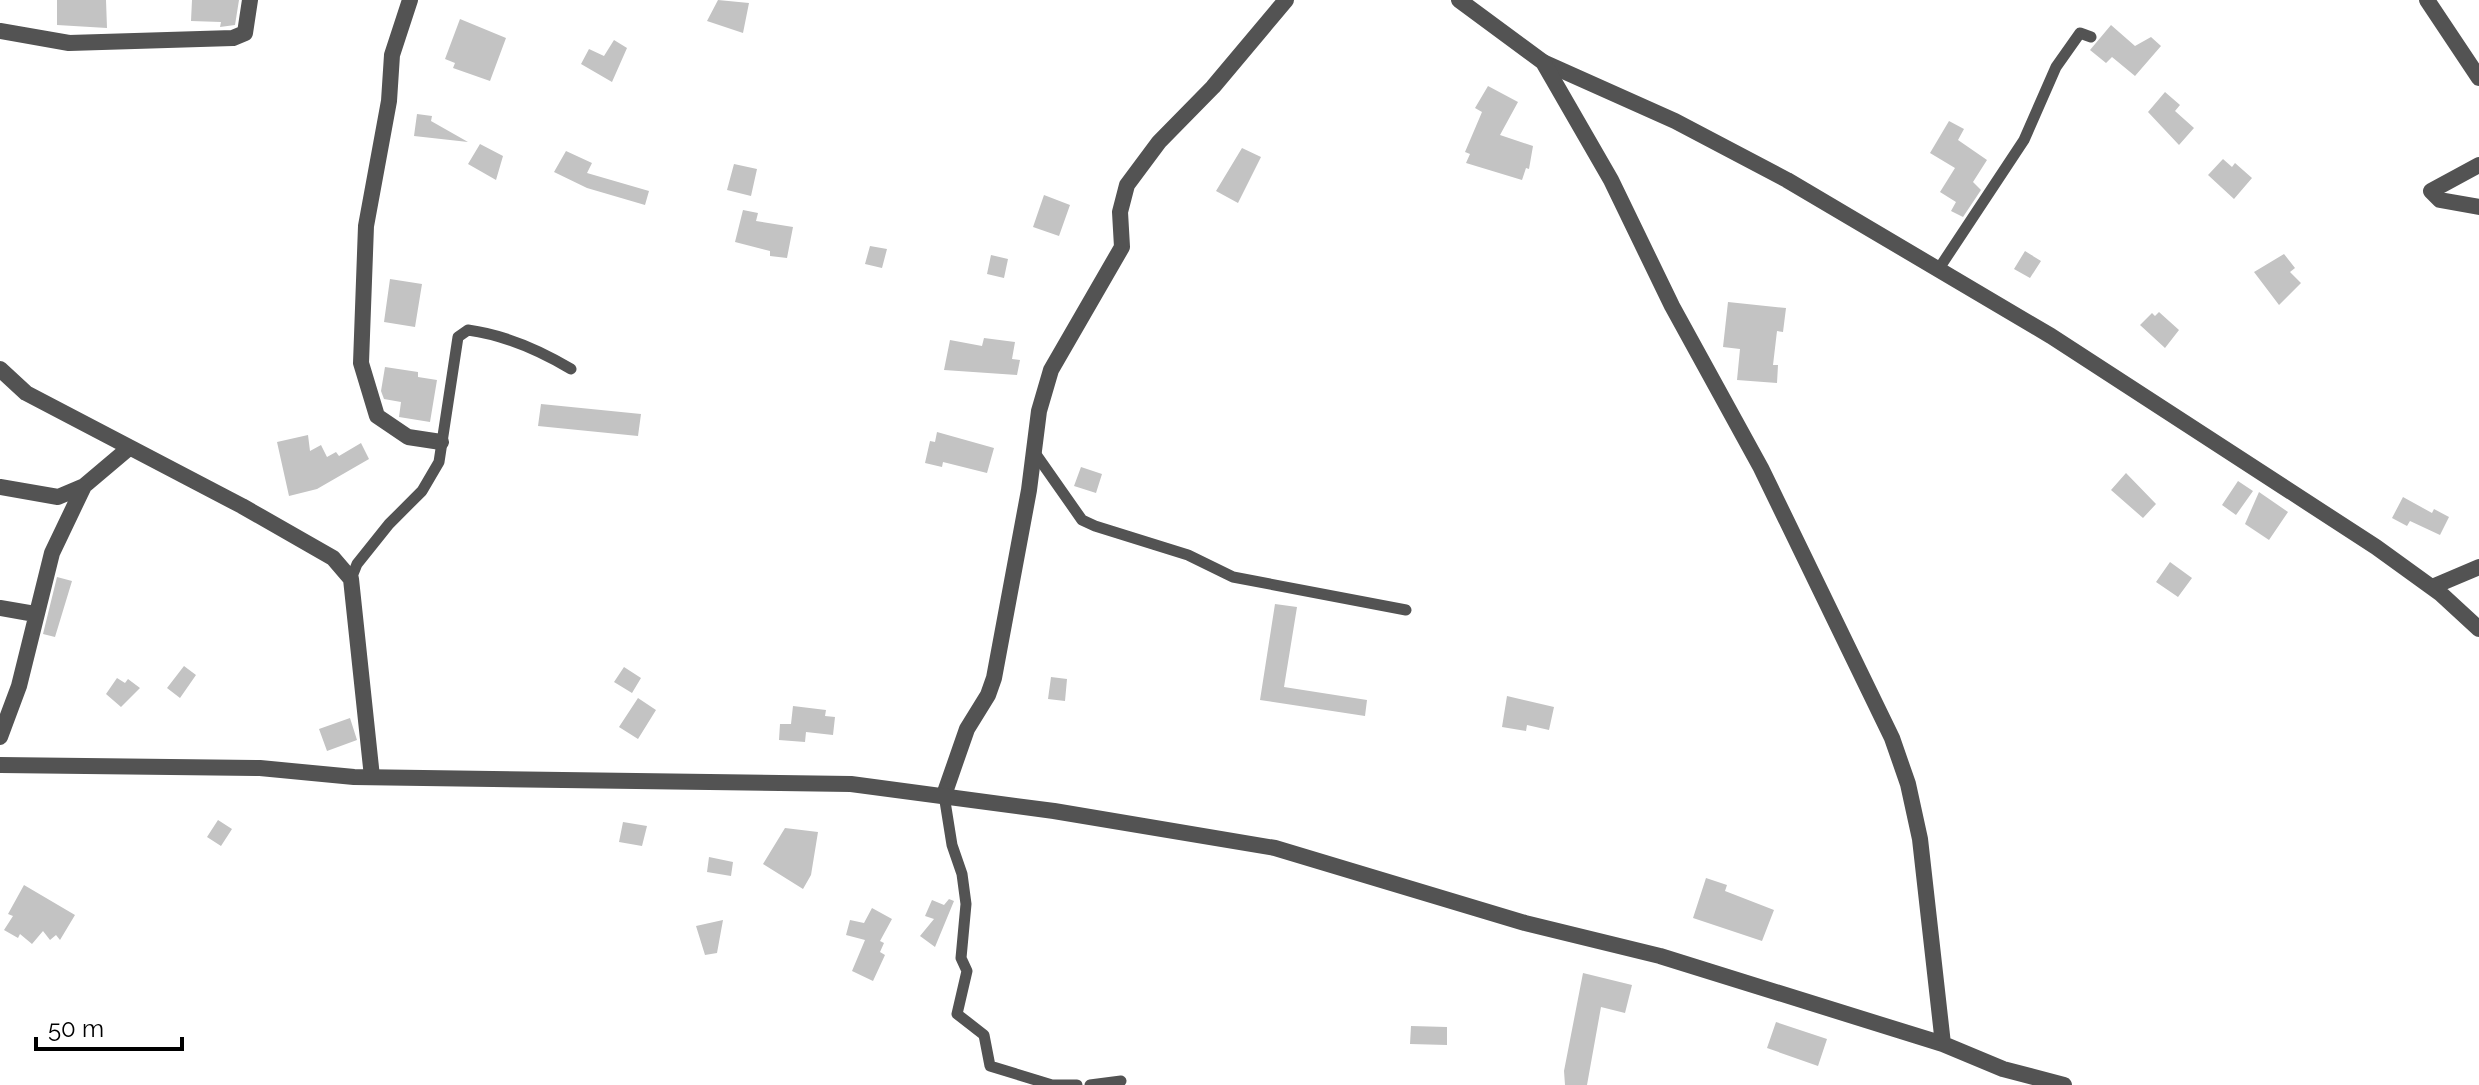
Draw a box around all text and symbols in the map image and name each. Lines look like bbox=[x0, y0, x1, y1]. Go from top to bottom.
scale bar bbox=[36, 1001, 182, 1051]
text: 50 m bbox=[48, 1014, 104, 1043]

